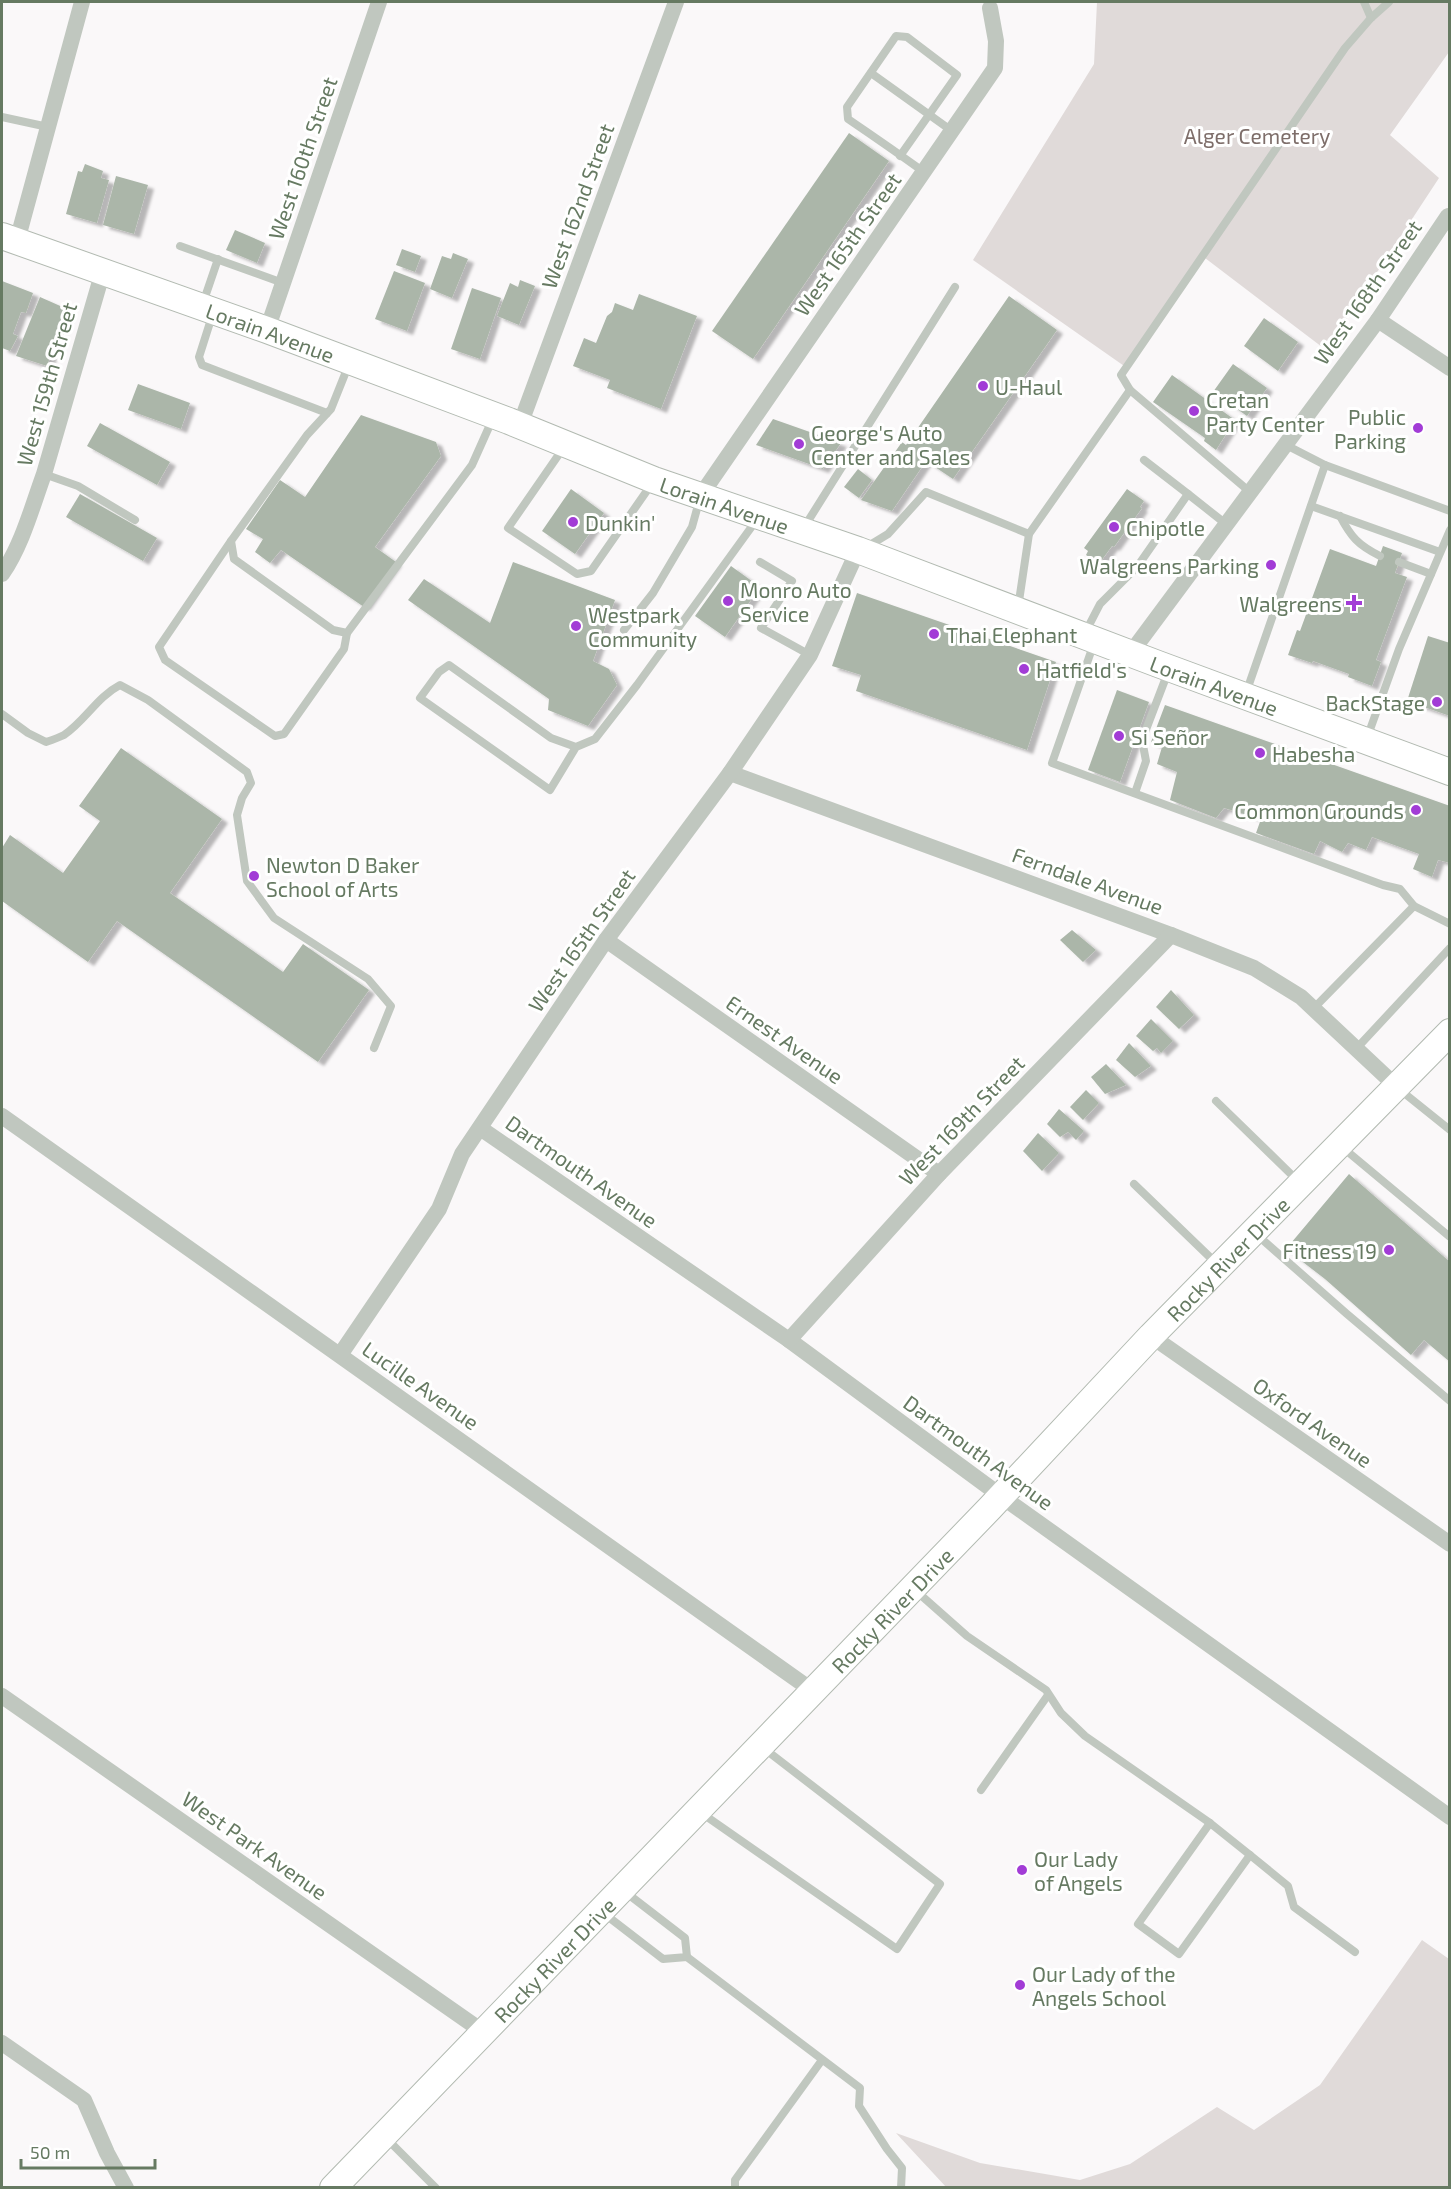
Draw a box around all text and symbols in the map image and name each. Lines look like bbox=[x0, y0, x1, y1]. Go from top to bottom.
street label: West 160th Street bbox=[262, 73, 342, 243]
street label: West 162nd Street bbox=[536, 120, 618, 292]
park label: Alger Cemetery bbox=[1184, 123, 1330, 148]
street label: West 165th Street bbox=[788, 168, 906, 320]
street label: West 168th Street bbox=[1308, 215, 1426, 369]
street label: Lorain Avenue bbox=[203, 297, 338, 367]
street label: West 159th Street bbox=[11, 299, 81, 469]
place label: U-Haul bbox=[995, 374, 1063, 399]
marker: U-Haul bbox=[976, 379, 990, 393]
place label: Cretan Party Center bbox=[1206, 387, 1325, 436]
marker: Cretan Party Center bbox=[1187, 404, 1201, 418]
place label: Public Parking bbox=[1334, 404, 1406, 453]
place label: George's Auto Center and Sales bbox=[811, 420, 970, 469]
marker: Public Parking bbox=[1411, 421, 1425, 435]
marker: George's Auto Center and Sales bbox=[792, 437, 806, 451]
street label: Lorain Avenue bbox=[657, 471, 792, 538]
place label: Dunkin' bbox=[585, 510, 655, 535]
marker: Dunkin' bbox=[566, 515, 580, 529]
place label: Chipotle bbox=[1126, 515, 1205, 540]
marker: Chipotle bbox=[1107, 520, 1121, 534]
place label: Walgreens Parking bbox=[1080, 553, 1259, 578]
marker: Walgreens Parking bbox=[1264, 558, 1278, 572]
place label: Monro Auto Service bbox=[740, 577, 852, 626]
place label: Walgreens bbox=[1239, 591, 1342, 616]
marker: Monro Auto Service bbox=[721, 594, 735, 608]
marker: Walgreens bbox=[1347, 596, 1361, 610]
place label: Westpark Community bbox=[588, 602, 697, 651]
marker: Westpark Community bbox=[569, 619, 583, 633]
place label: Thai Elephant bbox=[946, 622, 1077, 647]
marker: Thai Elephant bbox=[927, 627, 941, 641]
street label: Lorain Avenue bbox=[1147, 650, 1282, 720]
place label: Hatfield's bbox=[1036, 657, 1127, 682]
marker: Hatfield's bbox=[1017, 662, 1031, 676]
place label: BackStage bbox=[1325, 690, 1425, 715]
marker: BackStage bbox=[1430, 695, 1444, 709]
place label: Si Señor bbox=[1131, 724, 1209, 749]
marker: Si Señor bbox=[1112, 729, 1126, 743]
place label: Habesha bbox=[1272, 741, 1355, 766]
marker: Habesha bbox=[1253, 746, 1267, 760]
place label: Common Grounds bbox=[1234, 798, 1404, 823]
marker: Common Grounds bbox=[1409, 803, 1423, 817]
street label: Ferndale Avenue bbox=[1009, 841, 1167, 919]
place label: Newton D Baker School of Arts bbox=[266, 852, 420, 901]
street label: West 165th Street bbox=[522, 864, 640, 1016]
marker: Newton D Baker School of Arts bbox=[247, 869, 261, 883]
street label: Ernest Avenue bbox=[722, 990, 848, 1088]
street label: West 169th Street bbox=[893, 1050, 1029, 1190]
street label: Dartmouth Avenue bbox=[502, 1109, 662, 1233]
street label: Rocky River Drive bbox=[1161, 1191, 1294, 1326]
place label: Fitness 19 bbox=[1283, 1238, 1377, 1263]
marker: Fitness 19 bbox=[1382, 1243, 1396, 1257]
street label: Lucille Avenue bbox=[358, 1336, 484, 1434]
street label: Oxford Avenue bbox=[1249, 1372, 1377, 1472]
street label: Dartmouth Avenue bbox=[899, 1389, 1059, 1515]
street label: Rocky River Drive bbox=[826, 1542, 958, 1678]
street label: West Park Avenue bbox=[178, 1786, 332, 1904]
place label: Our Lady of Angels bbox=[1034, 1846, 1123, 1895]
marker: Our Lady of Angels bbox=[1015, 1863, 1029, 1877]
street label: Rocky River Drive bbox=[488, 1892, 620, 2027]
place label: Our Lady of the Angels School bbox=[1032, 1961, 1176, 2010]
marker: Our Lady of the Angels School bbox=[1013, 1978, 1027, 1992]
scale bar bbox=[21, 2132, 154, 2170]
text: 50 m bbox=[30, 2141, 70, 2163]

